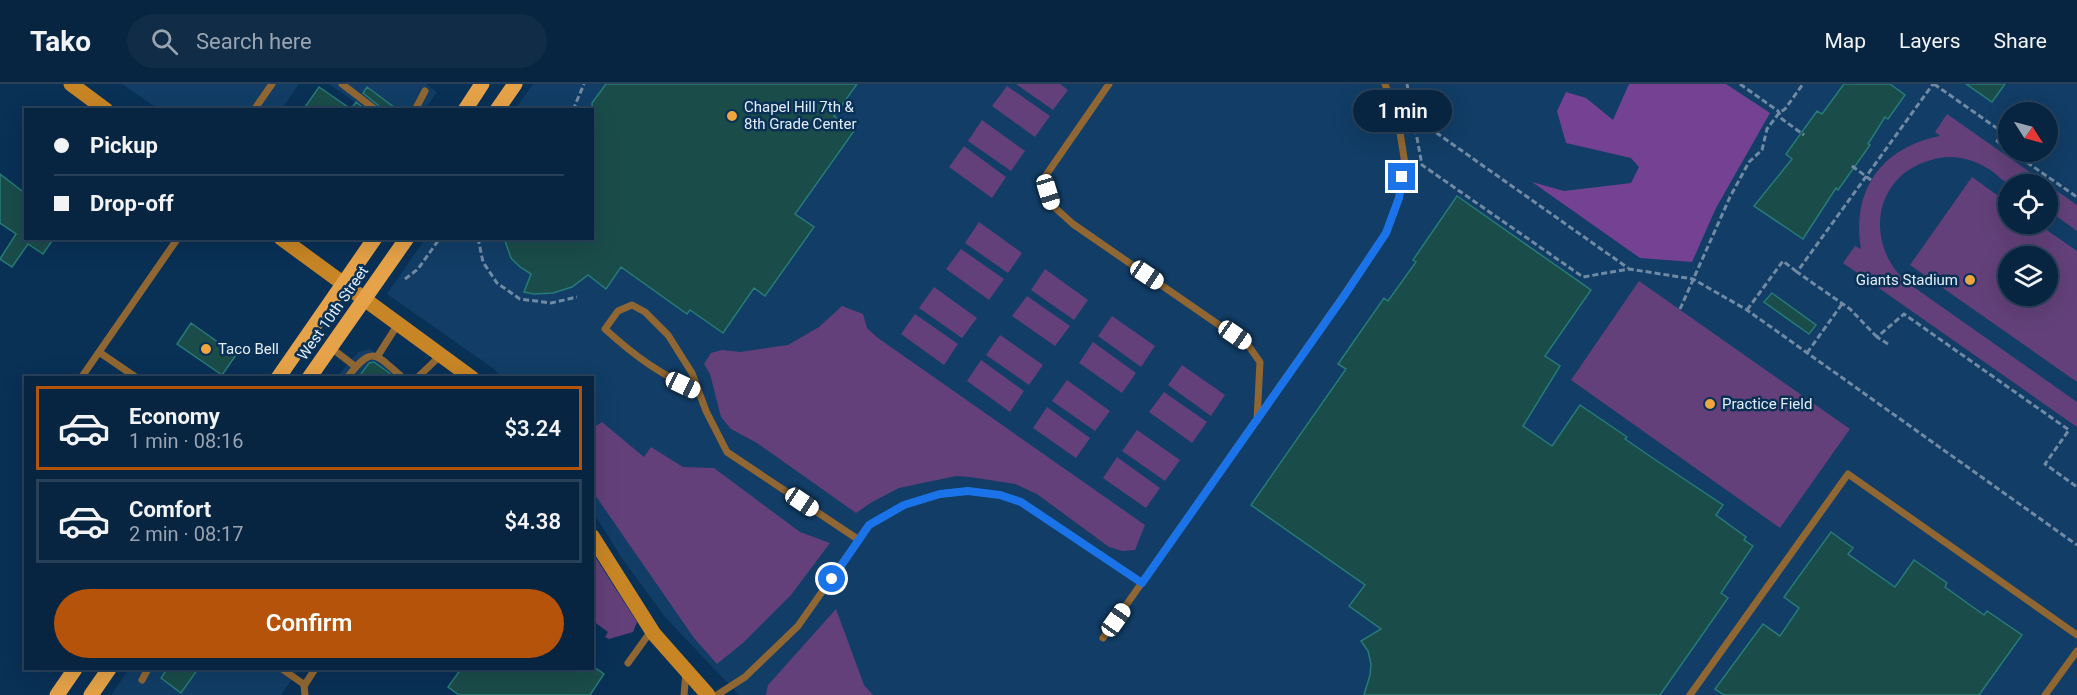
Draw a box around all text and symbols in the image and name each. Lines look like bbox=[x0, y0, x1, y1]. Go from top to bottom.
search box bbox=[127, 14, 547, 68]
text: Tako bbox=[30, 25, 91, 58]
icon: search bbox=[148, 25, 181, 58]
text: Search here bbox=[196, 29, 312, 54]
text: Map bbox=[1824, 29, 1866, 53]
text: Layers bbox=[1899, 29, 1960, 53]
text: Share bbox=[1993, 29, 2047, 53]
callout: 1 min bbox=[1352, 90, 1452, 132]
place label: Chapel Hill 7th & 8th Grade Center bbox=[744, 98, 857, 133]
text: 1 min bbox=[1377, 99, 1428, 123]
north arrow bbox=[1998, 102, 2058, 162]
map controls bbox=[1998, 102, 2058, 306]
marker: Chapel Hill 7th & 8th Grade Center bbox=[725, 109, 739, 123]
text: Pickup bbox=[90, 133, 158, 158]
route end bbox=[1388, 163, 1415, 190]
car bbox=[1034, 172, 1062, 212]
button: locate bbox=[1998, 174, 2058, 234]
text: Drop-off bbox=[90, 191, 174, 216]
button: layers bbox=[1998, 246, 2058, 306]
car bbox=[1127, 257, 1167, 293]
street label: West 10th Street bbox=[294, 262, 372, 364]
place label: Giants Stadium bbox=[1856, 271, 1958, 289]
marker: Giants Stadium bbox=[1963, 273, 1977, 287]
car bbox=[1215, 317, 1255, 353]
place label: Taco Bell bbox=[218, 340, 279, 358]
marker: Taco Bell bbox=[199, 342, 213, 356]
car bbox=[663, 369, 703, 401]
place label: Practice Field bbox=[1722, 395, 1812, 413]
marker: Practice Field bbox=[1703, 397, 1717, 411]
icon: car bbox=[57, 401, 111, 455]
text: Economy bbox=[129, 404, 220, 429]
text: $3.24 bbox=[504, 416, 561, 441]
text: 1 min · 08:16 bbox=[129, 429, 244, 453]
car bbox=[782, 484, 822, 520]
icon: car bbox=[57, 494, 111, 548]
text: Comfort bbox=[129, 497, 211, 522]
text: $4.38 bbox=[504, 509, 561, 534]
text: 2 min · 08:17 bbox=[129, 522, 244, 546]
route start bbox=[818, 565, 845, 592]
button: Confirm bbox=[54, 589, 564, 658]
car bbox=[1098, 600, 1134, 640]

